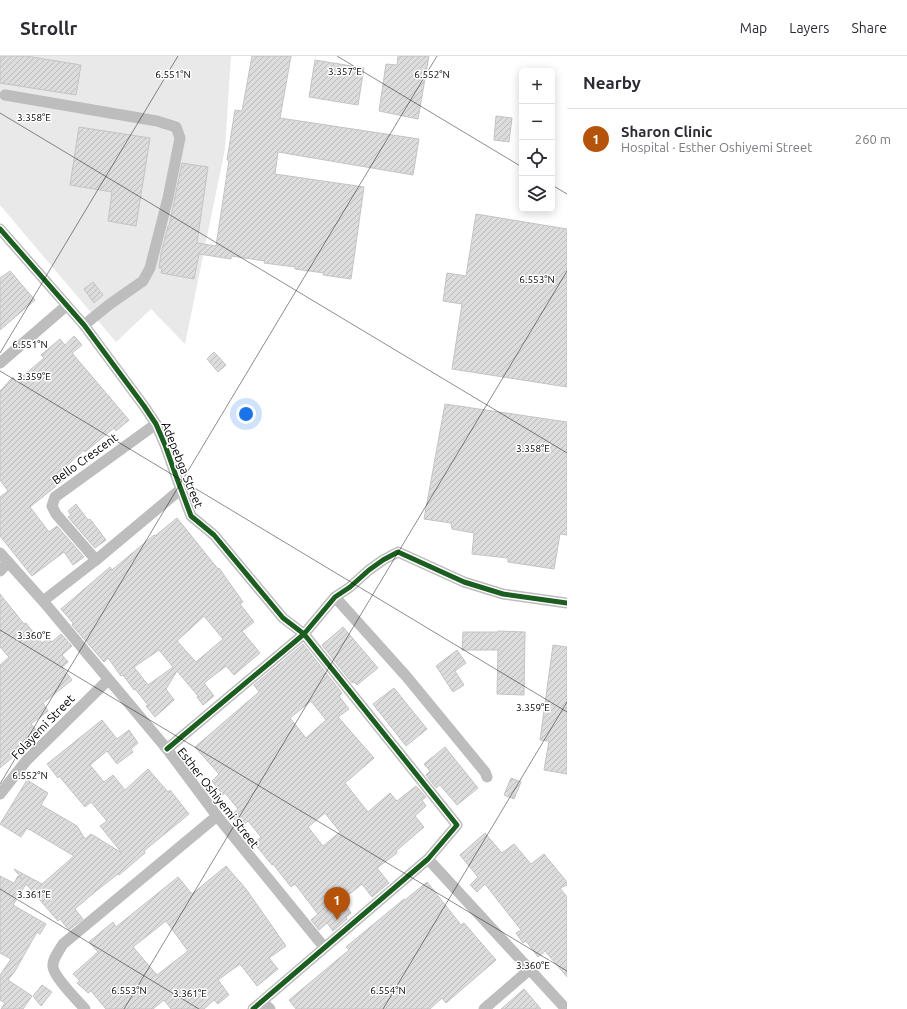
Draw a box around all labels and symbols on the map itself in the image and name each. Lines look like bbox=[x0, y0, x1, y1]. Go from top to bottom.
text: 3.357°E bbox=[328, 66, 362, 77]
text: 6.551°N bbox=[155, 69, 191, 80]
text: 6.552°N bbox=[414, 69, 450, 80]
text: 3.358°E bbox=[17, 112, 51, 123]
text: 6.553°N bbox=[519, 274, 555, 285]
text: 6.551°N bbox=[12, 339, 48, 350]
text: 3.359°E bbox=[17, 371, 51, 382]
your location bbox=[236, 404, 256, 424]
street label: Adepebga Street bbox=[159, 420, 206, 510]
street label: Bello Crescent bbox=[49, 430, 120, 487]
text: 3.358°E bbox=[516, 443, 550, 454]
text: 3.360°E bbox=[17, 630, 51, 641]
street label: Folayemi Street bbox=[9, 692, 77, 762]
text: 3.359°E bbox=[516, 702, 550, 713]
street label: Esther Oshiyemi Street bbox=[175, 745, 262, 851]
text: 6.552°N bbox=[12, 770, 48, 781]
pin: 1 bbox=[324, 887, 350, 920]
text: 3.361°E bbox=[17, 889, 51, 900]
text: 3.360°E bbox=[516, 960, 550, 971]
text: 6.553°N bbox=[111, 985, 147, 996]
text: 6.554°N bbox=[370, 985, 406, 996]
text: 3.361°E bbox=[173, 988, 207, 999]

